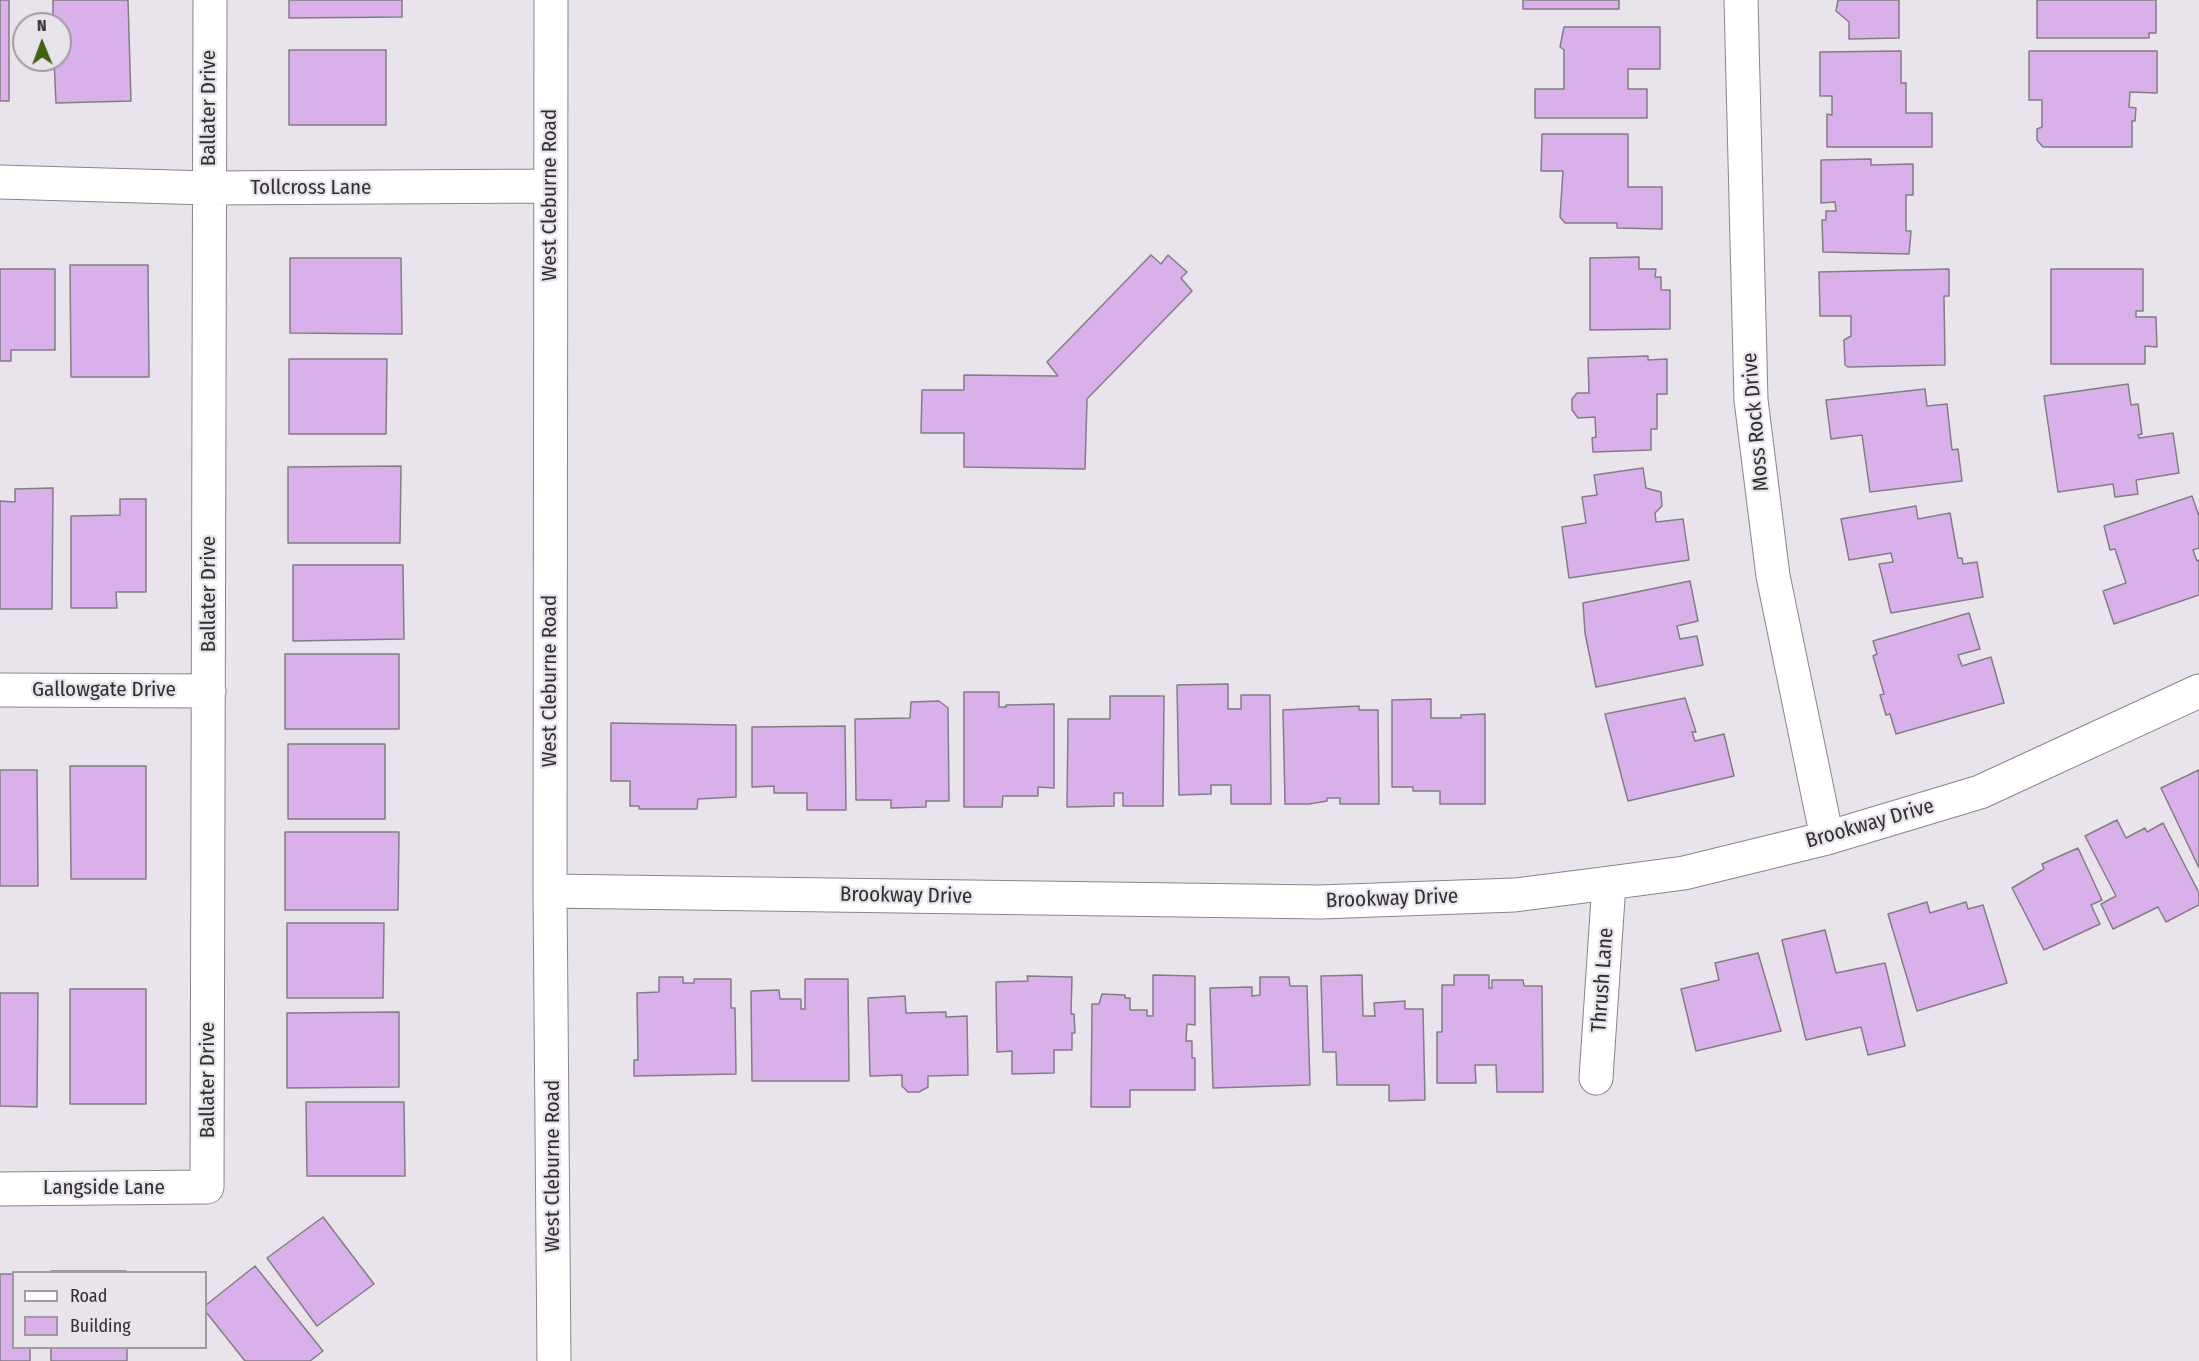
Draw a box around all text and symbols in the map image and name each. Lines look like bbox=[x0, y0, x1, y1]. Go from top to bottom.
north arrow bbox=[12, 12, 72, 72]
text: N bbox=[37, 16, 47, 35]
street label: Ballater Drive bbox=[196, 50, 222, 166]
street label: West Cleburne Road bbox=[537, 109, 563, 281]
street label: Tollcross Lane bbox=[251, 175, 371, 201]
street label: Moss Rock Drive bbox=[1737, 352, 1775, 492]
street label: Ballater Drive bbox=[196, 536, 222, 652]
street label: West Cleburne Road bbox=[537, 595, 563, 767]
street label: Gallowgate Drive bbox=[32, 677, 176, 703]
street label: Brookway Drive bbox=[1803, 794, 1937, 854]
street label: Brookway Drive bbox=[840, 882, 972, 910]
street label: Brookway Drive bbox=[1325, 884, 1459, 914]
street label: Thrush Lane bbox=[1587, 927, 1619, 1033]
street label: Ballater Drive bbox=[195, 1022, 221, 1138]
street label: West Cleburne Road bbox=[540, 1080, 566, 1252]
street label: Langside Lane bbox=[43, 1175, 165, 1201]
legend bbox=[12, 1271, 207, 1349]
text: Road bbox=[70, 1285, 107, 1307]
text: Building bbox=[70, 1315, 131, 1337]

